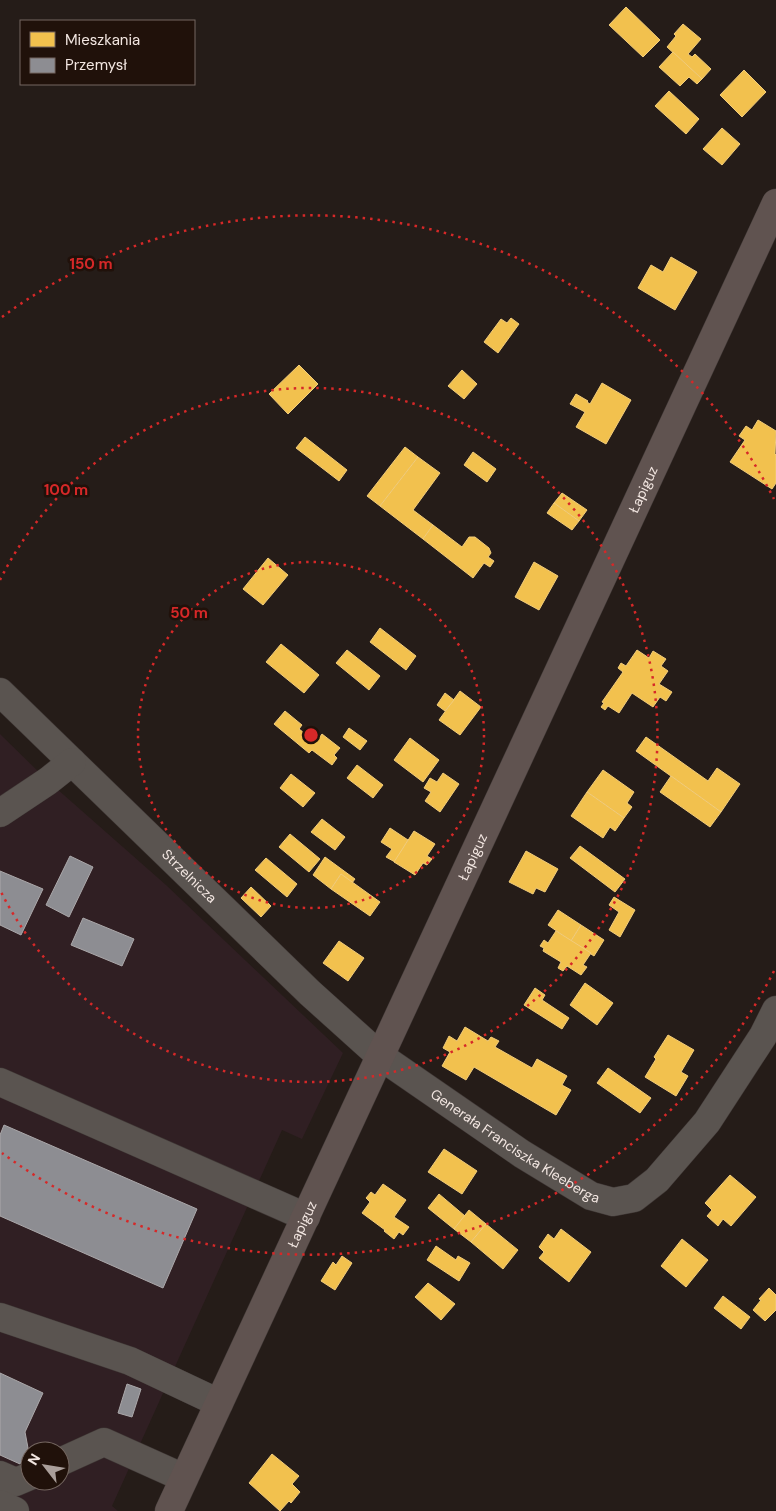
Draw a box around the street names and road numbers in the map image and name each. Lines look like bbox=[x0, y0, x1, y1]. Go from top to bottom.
street label: Łapiguz bbox=[624, 463, 662, 516]
street label: Łapiguz bbox=[454, 831, 491, 883]
street label: Strzelnicza bbox=[158, 845, 221, 907]
street label: Generała Franciszka Kleeberga bbox=[427, 1085, 602, 1207]
street label: Łapiguz bbox=[283, 1198, 321, 1251]

